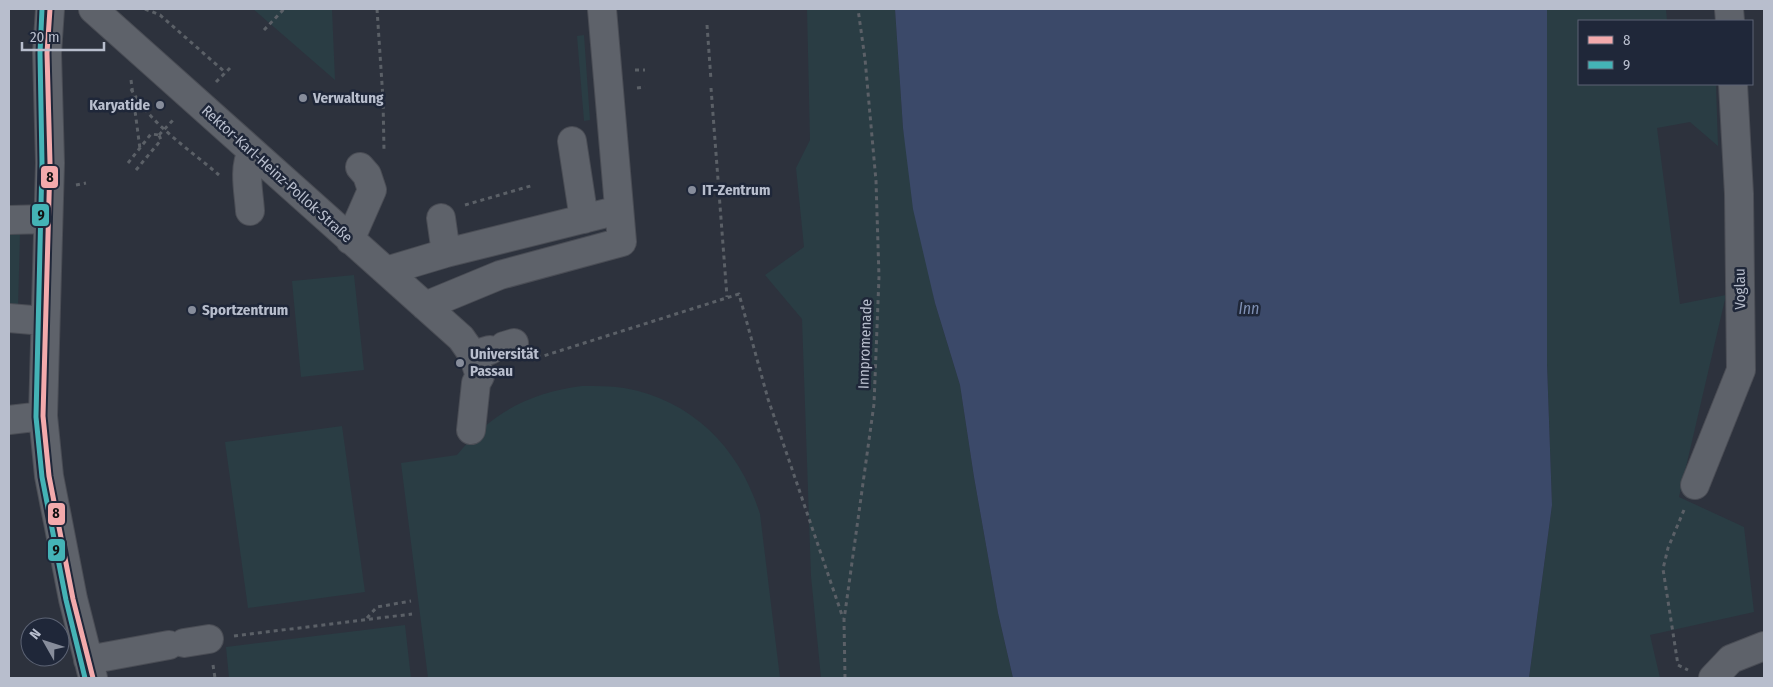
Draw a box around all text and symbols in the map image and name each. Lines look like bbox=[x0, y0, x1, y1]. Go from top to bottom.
scale bar bbox=[22, 20, 105, 52]
legend bbox=[1578, 20, 1753, 85]
text: 20 m bbox=[30, 28, 60, 46]
text: 8 bbox=[1623, 31, 1631, 49]
text: 9 bbox=[1623, 56, 1630, 74]
place label: Verwaltung bbox=[312, 89, 384, 107]
marker: Verwaltung bbox=[297, 92, 309, 104]
place label: Karyatide bbox=[89, 96, 150, 114]
marker: Karyatide bbox=[154, 99, 166, 111]
street label: Rektor-Karl-Heinz-Pollok-Straße bbox=[198, 102, 356, 246]
line badge: 8 bbox=[40, 165, 59, 189]
text: 8 bbox=[46, 169, 54, 186]
place label: IT-Zentrum bbox=[702, 181, 770, 199]
marker: IT-Zentrum bbox=[686, 184, 698, 196]
line badge: 9 bbox=[31, 203, 50, 227]
text: 9 bbox=[37, 207, 45, 224]
street label: Voglau bbox=[1731, 268, 1749, 310]
street label: Innpromenade bbox=[854, 299, 876, 389]
water label: Inn bbox=[1239, 299, 1259, 318]
place label: Sportzentrum bbox=[202, 301, 288, 319]
marker: Sportzentrum bbox=[186, 304, 198, 316]
place label: Universität Passau bbox=[470, 345, 539, 380]
marker: Universität Passau bbox=[454, 357, 466, 369]
line badge: 8 bbox=[47, 502, 66, 526]
text: 8 bbox=[52, 505, 60, 522]
line badge: 9 bbox=[47, 538, 66, 562]
text: 9 bbox=[52, 542, 60, 559]
north arrow bbox=[20, 617, 70, 667]
text: N bbox=[26, 626, 45, 643]

